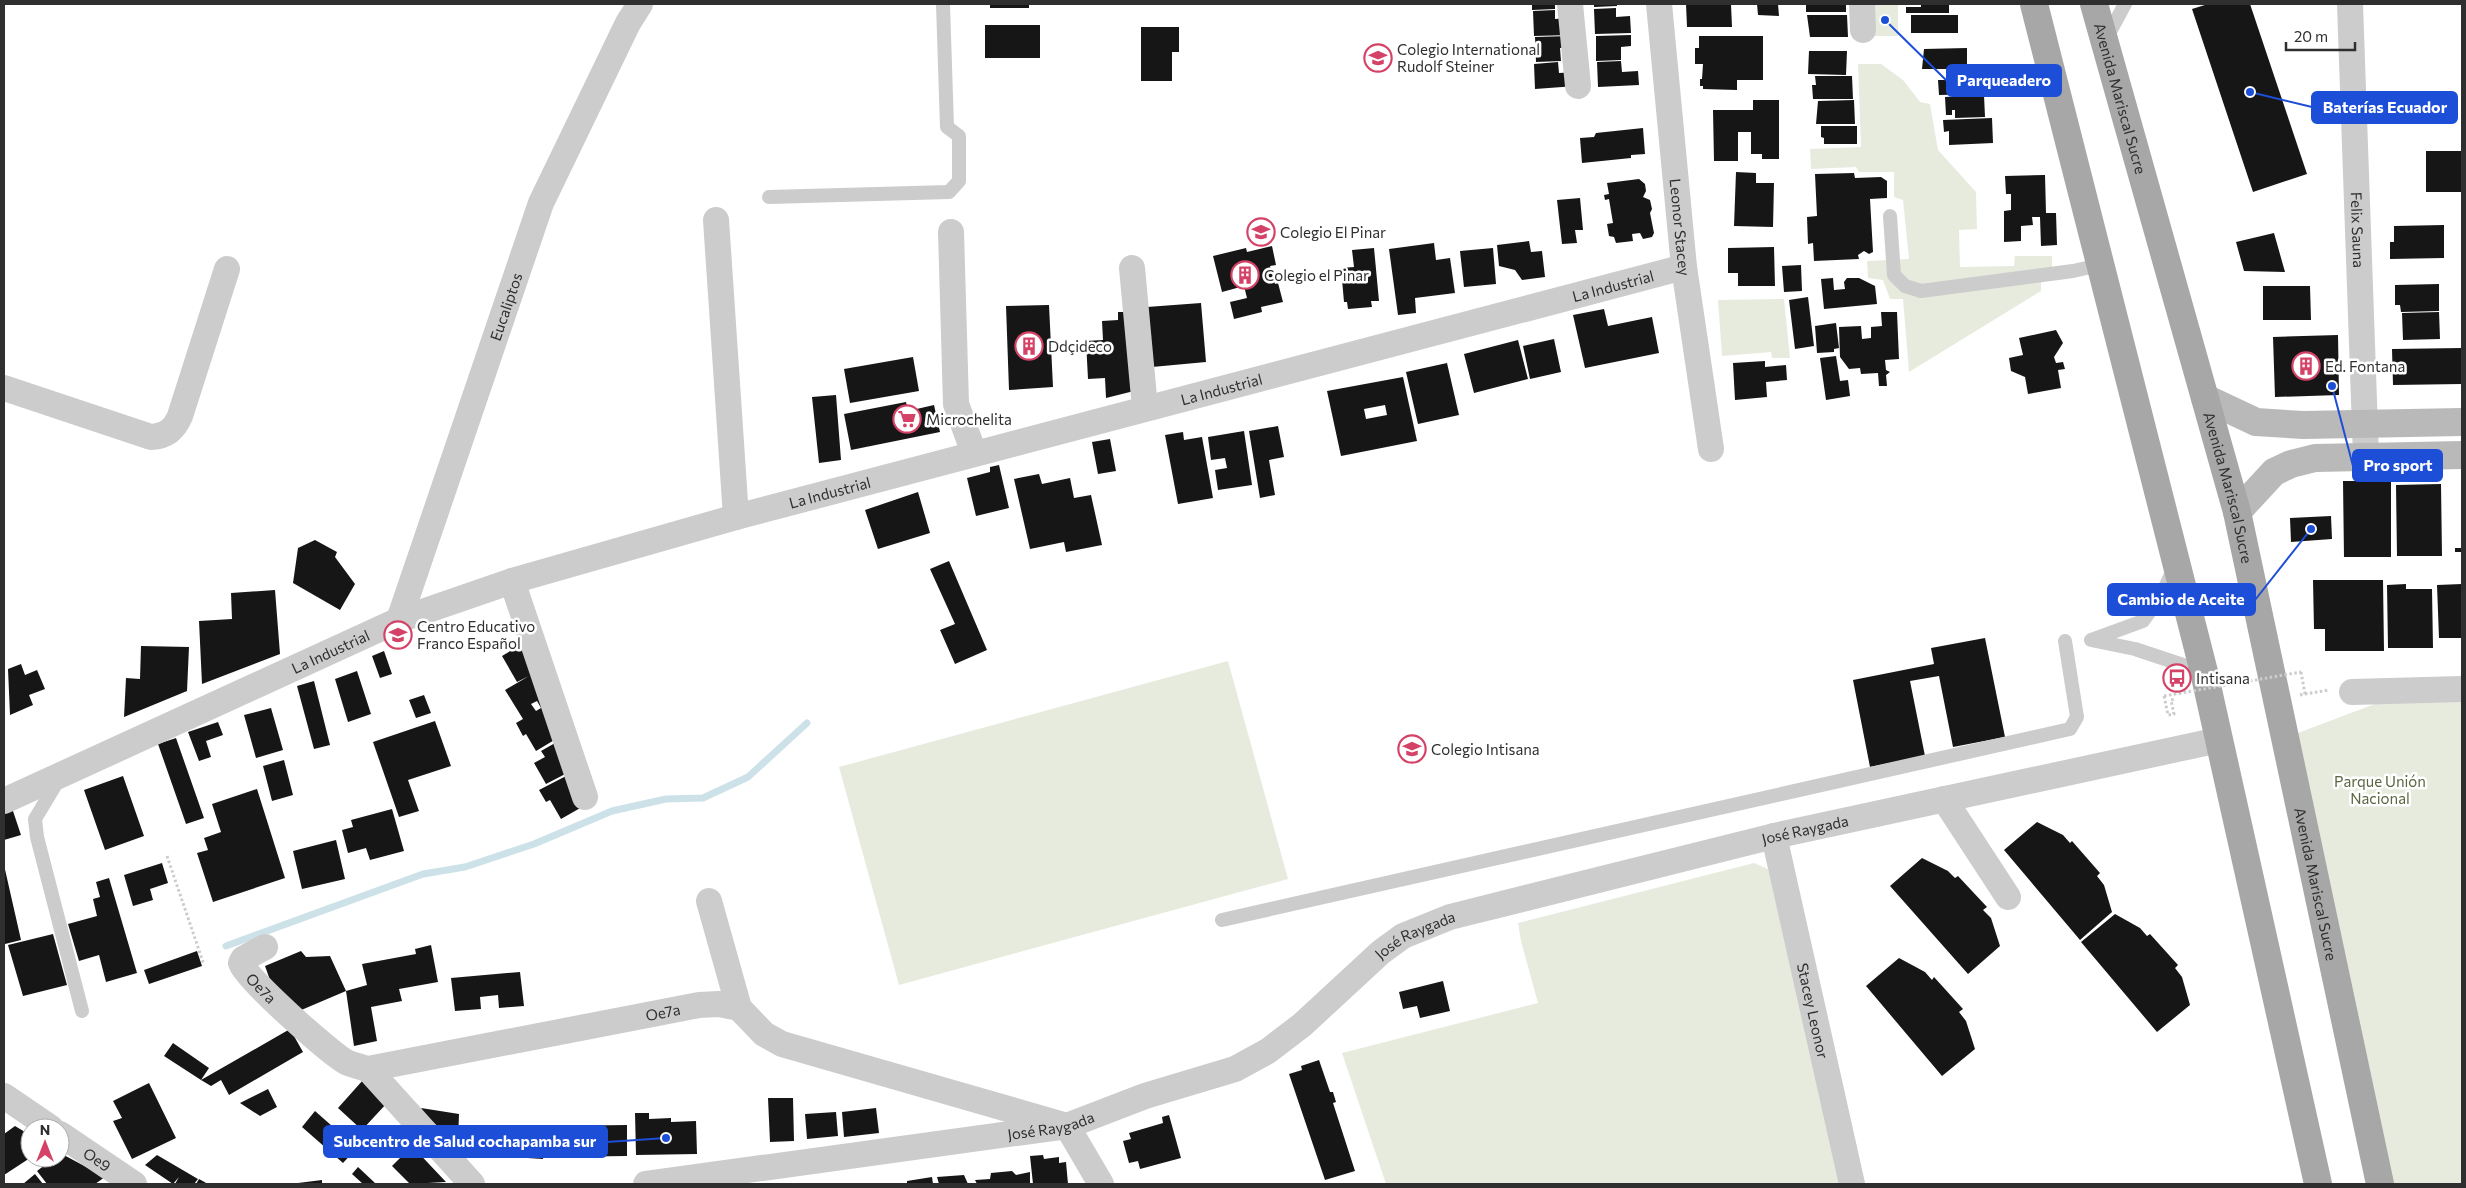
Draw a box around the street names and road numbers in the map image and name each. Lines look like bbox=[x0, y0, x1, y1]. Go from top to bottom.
street label: Avenida Mariscal Sucre bbox=[2091, 21, 2150, 176]
street label: Leonor Stacey bbox=[1667, 178, 1694, 277]
street label: Felix Sauna bbox=[2348, 191, 2368, 268]
street label: La Industrial bbox=[1570, 266, 1656, 305]
street label: Eucaliptos bbox=[486, 270, 526, 343]
street label: La Industrial bbox=[1179, 370, 1264, 408]
street label: Avenida Mariscal Sucre bbox=[2200, 410, 2257, 565]
street label: La Industrial bbox=[787, 473, 873, 512]
street label: La Industrial bbox=[289, 626, 372, 677]
street label: Avenida Mariscal Sucre bbox=[2291, 806, 2341, 962]
street label: José Raygada bbox=[1760, 811, 1850, 848]
street label: José Raygada bbox=[1371, 907, 1457, 962]
street label: Stacey Leonor bbox=[1794, 961, 1833, 1060]
street label: Oe7a bbox=[242, 969, 280, 1007]
street label: Oe7a bbox=[644, 1000, 682, 1024]
street label: José Raygada bbox=[1006, 1107, 1097, 1143]
street label: Oe9 bbox=[80, 1144, 114, 1175]

